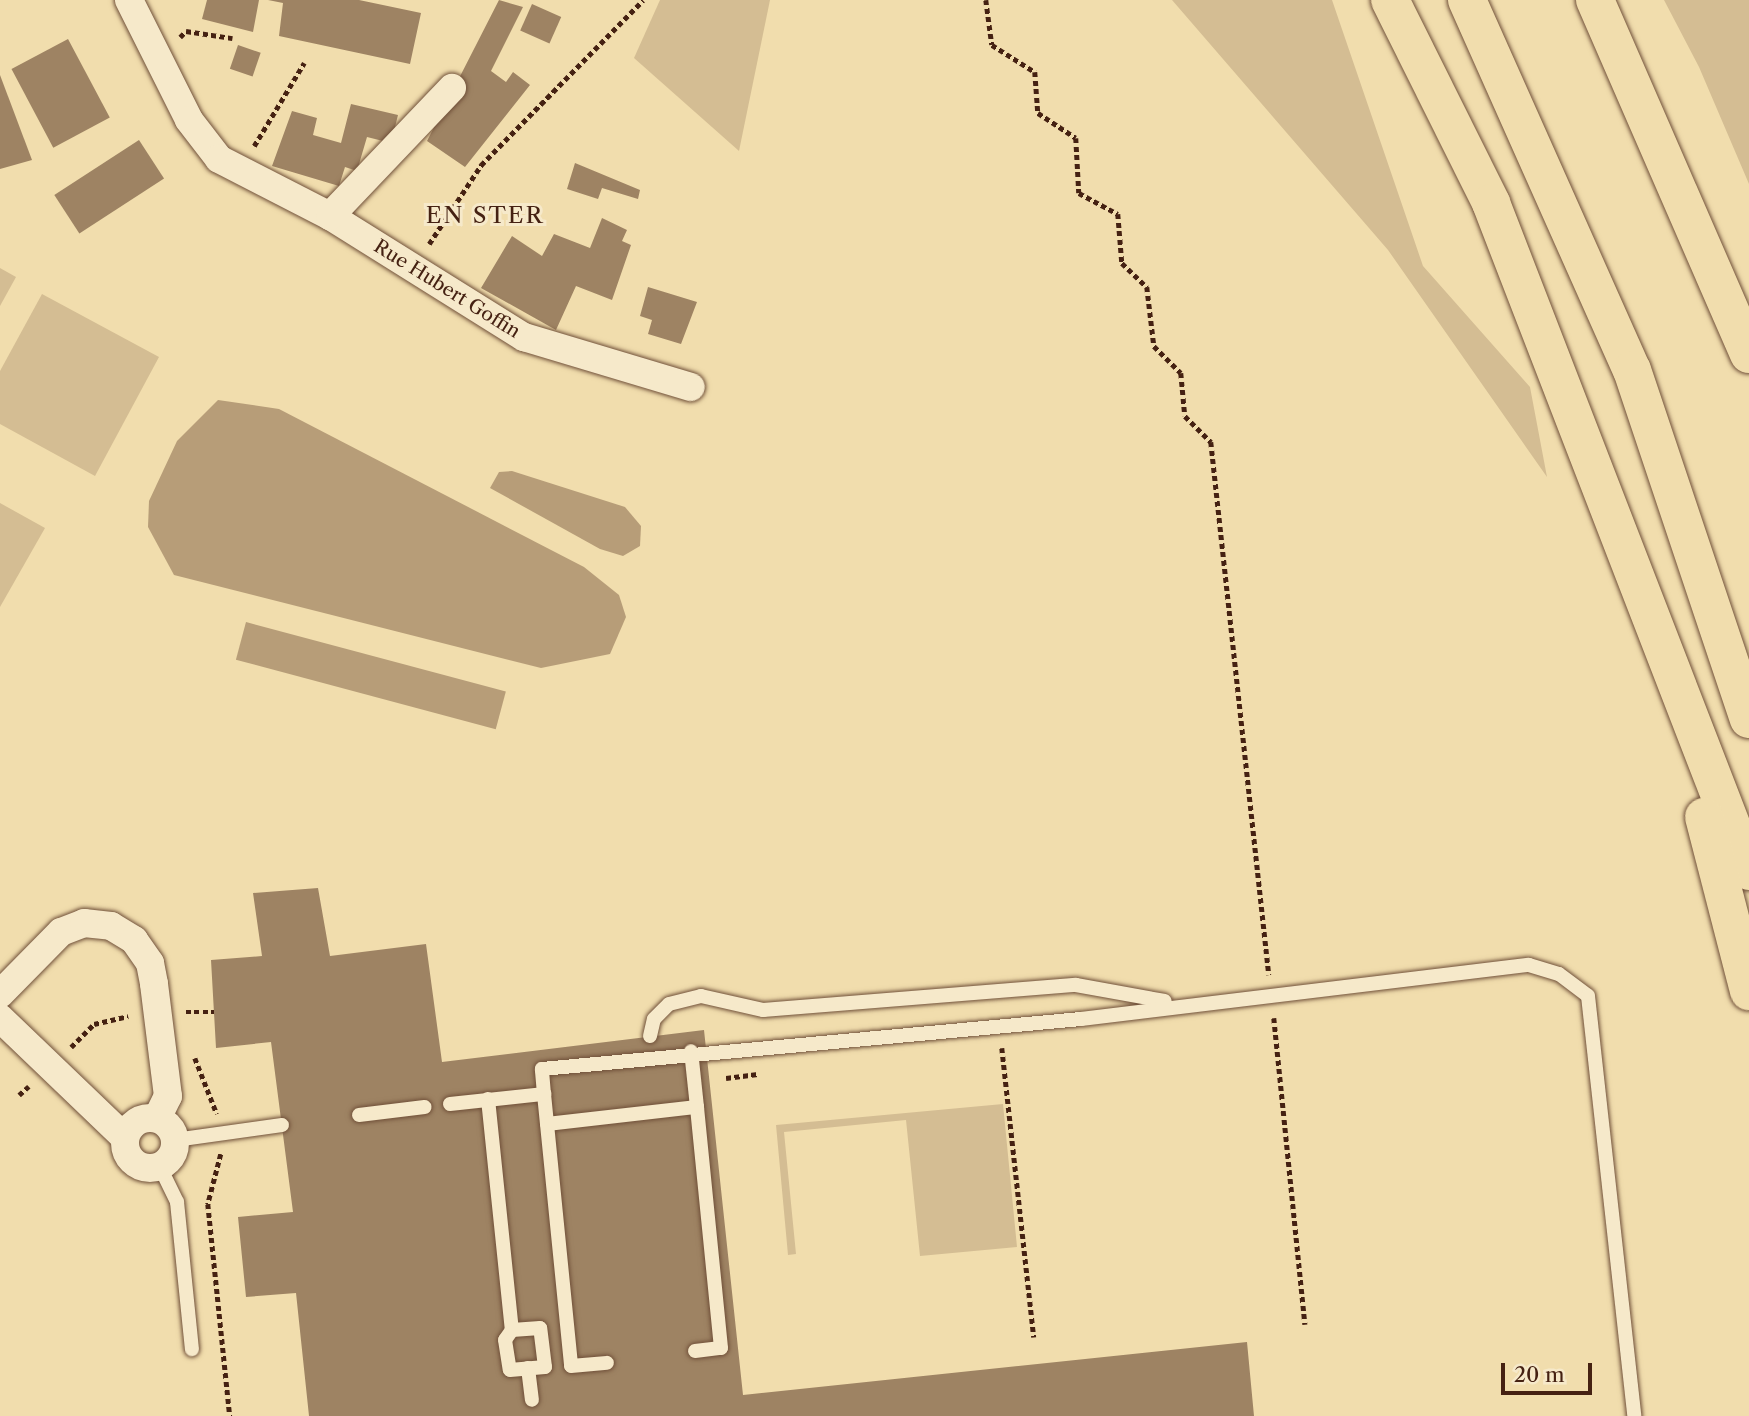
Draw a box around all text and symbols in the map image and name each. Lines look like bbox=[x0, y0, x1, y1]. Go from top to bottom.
district label: EN STER bbox=[427, 201, 543, 229]
street label: Rue Hubert Goffin bbox=[370, 235, 524, 343]
scale bar bbox=[1504, 1350, 1595, 1394]
text: 20 m bbox=[1514, 1362, 1565, 1387]

